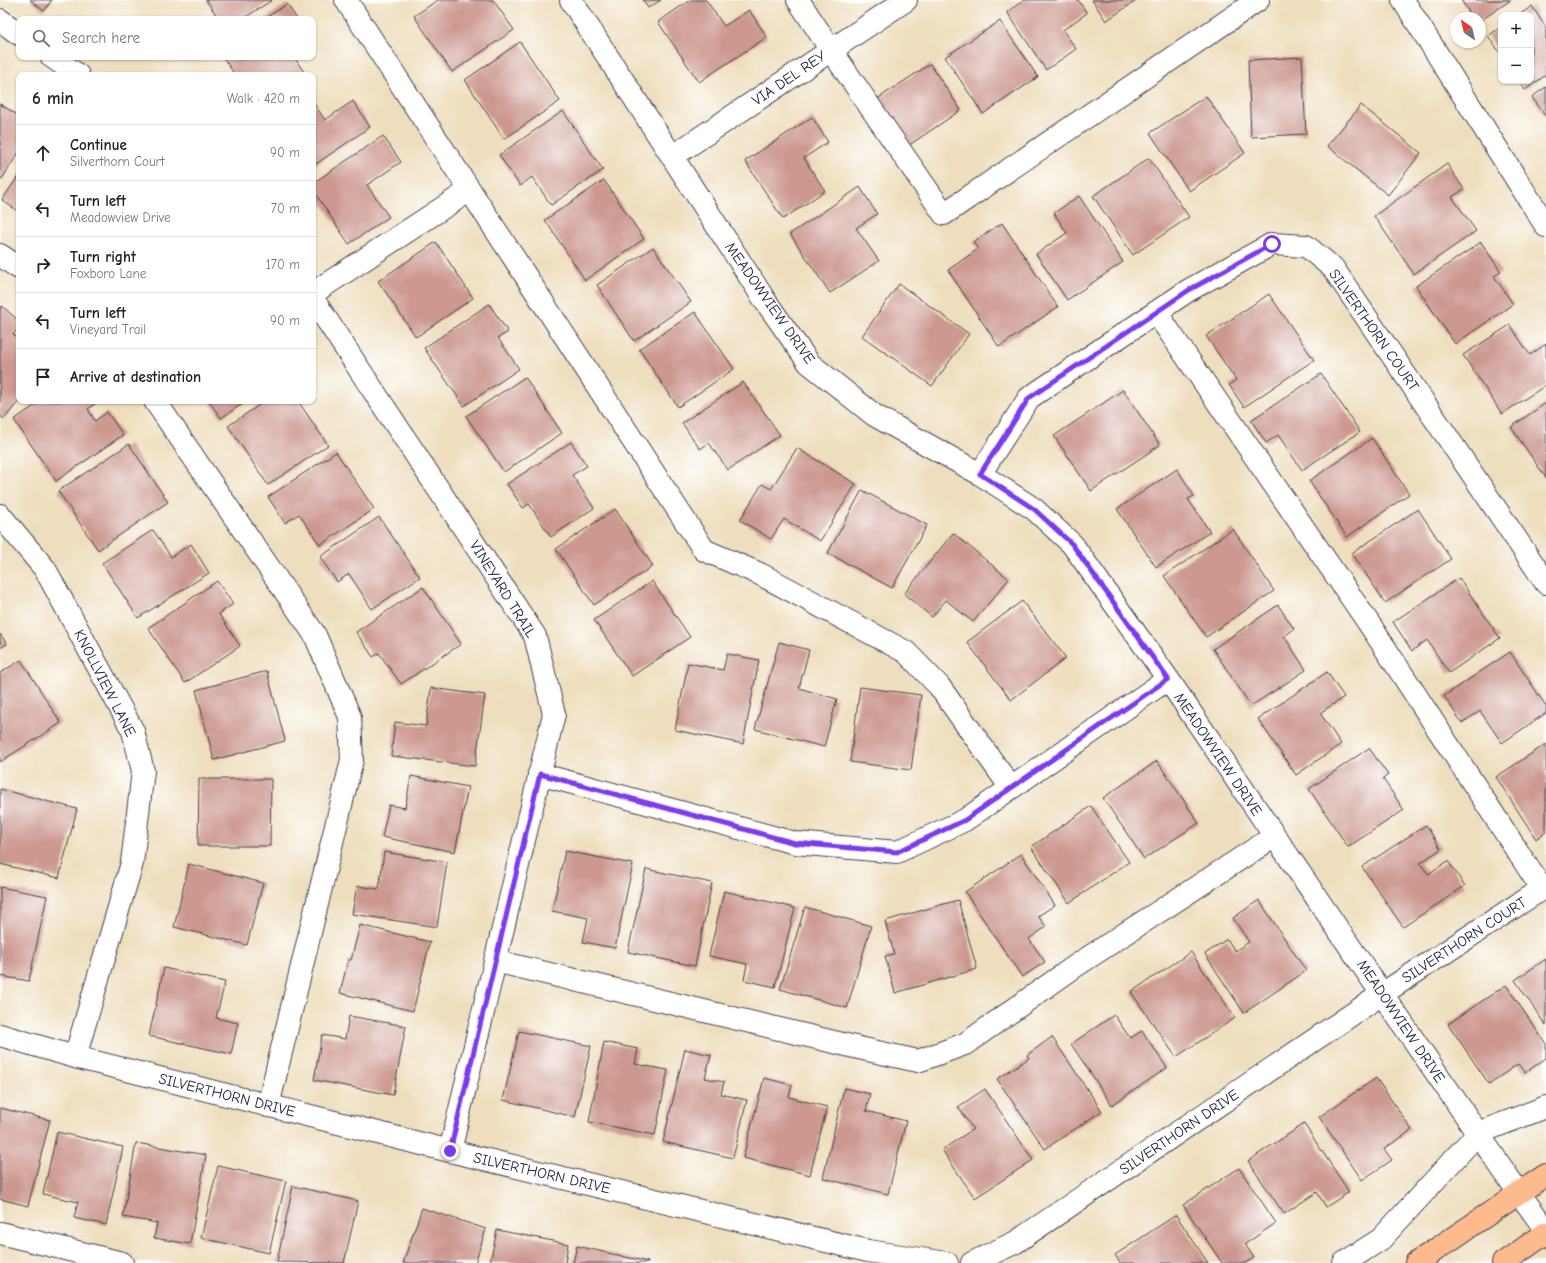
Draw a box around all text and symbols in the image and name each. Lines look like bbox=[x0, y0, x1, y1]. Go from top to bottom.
north arrow bbox=[1450, 12, 1486, 48]
map controls bbox=[1498, 12, 1534, 84]
button: + bbox=[1498, 12, 1534, 48]
search box bbox=[16, 16, 316, 60]
icon: search bbox=[30, 27, 52, 49]
text: Search here bbox=[62, 29, 140, 47]
street label: VIA DEL REY bbox=[749, 47, 830, 109]
button: − bbox=[1498, 48, 1534, 84]
text: 6 min bbox=[32, 89, 74, 108]
text: Walk · 420 m bbox=[227, 91, 300, 106]
text: Continue bbox=[70, 136, 127, 154]
icon: ahead bbox=[32, 142, 54, 164]
text: 90 m bbox=[270, 145, 300, 160]
text: Silverthorn Court bbox=[70, 154, 164, 169]
text: Turn left bbox=[70, 192, 126, 210]
icon: left bbox=[32, 198, 54, 220]
text: 70 m bbox=[271, 201, 300, 216]
text: Meadowview Drive bbox=[70, 210, 171, 225]
route start bbox=[1263, 235, 1281, 253]
street label: MEADOWVIEW DRIVE bbox=[721, 239, 819, 367]
text: Turn right bbox=[70, 248, 136, 266]
icon: right bbox=[32, 254, 54, 276]
text: 170 m bbox=[266, 257, 300, 272]
text: Foxboro Lane bbox=[70, 266, 146, 281]
street label: SILVERTHORN COURT bbox=[1325, 266, 1423, 395]
text: Turn left bbox=[70, 304, 126, 322]
icon: left bbox=[32, 310, 54, 332]
text: 90 m bbox=[270, 313, 300, 328]
text: Vineyard Trail bbox=[70, 322, 146, 337]
icon: arrive bbox=[32, 366, 54, 388]
text: Arrive at destination bbox=[70, 368, 201, 386]
street label: VINEYARD TRAIL bbox=[466, 537, 540, 641]
street label: KNOLLVIEW LANE bbox=[70, 626, 140, 740]
street label: MEADOWVIEW DRIVE bbox=[1170, 689, 1266, 819]
street label: SILVERTHORN COURT bbox=[1398, 893, 1530, 987]
street label: MEADOWVIEW DRIVE bbox=[1353, 956, 1449, 1086]
street label: SILVERTHORN DRIVE bbox=[157, 1069, 297, 1121]
street label: SILVERTHORN DRIVE bbox=[1116, 1085, 1242, 1179]
route end bbox=[441, 1142, 459, 1160]
street label: SILVERTHORN DRIVE bbox=[472, 1148, 612, 1198]

